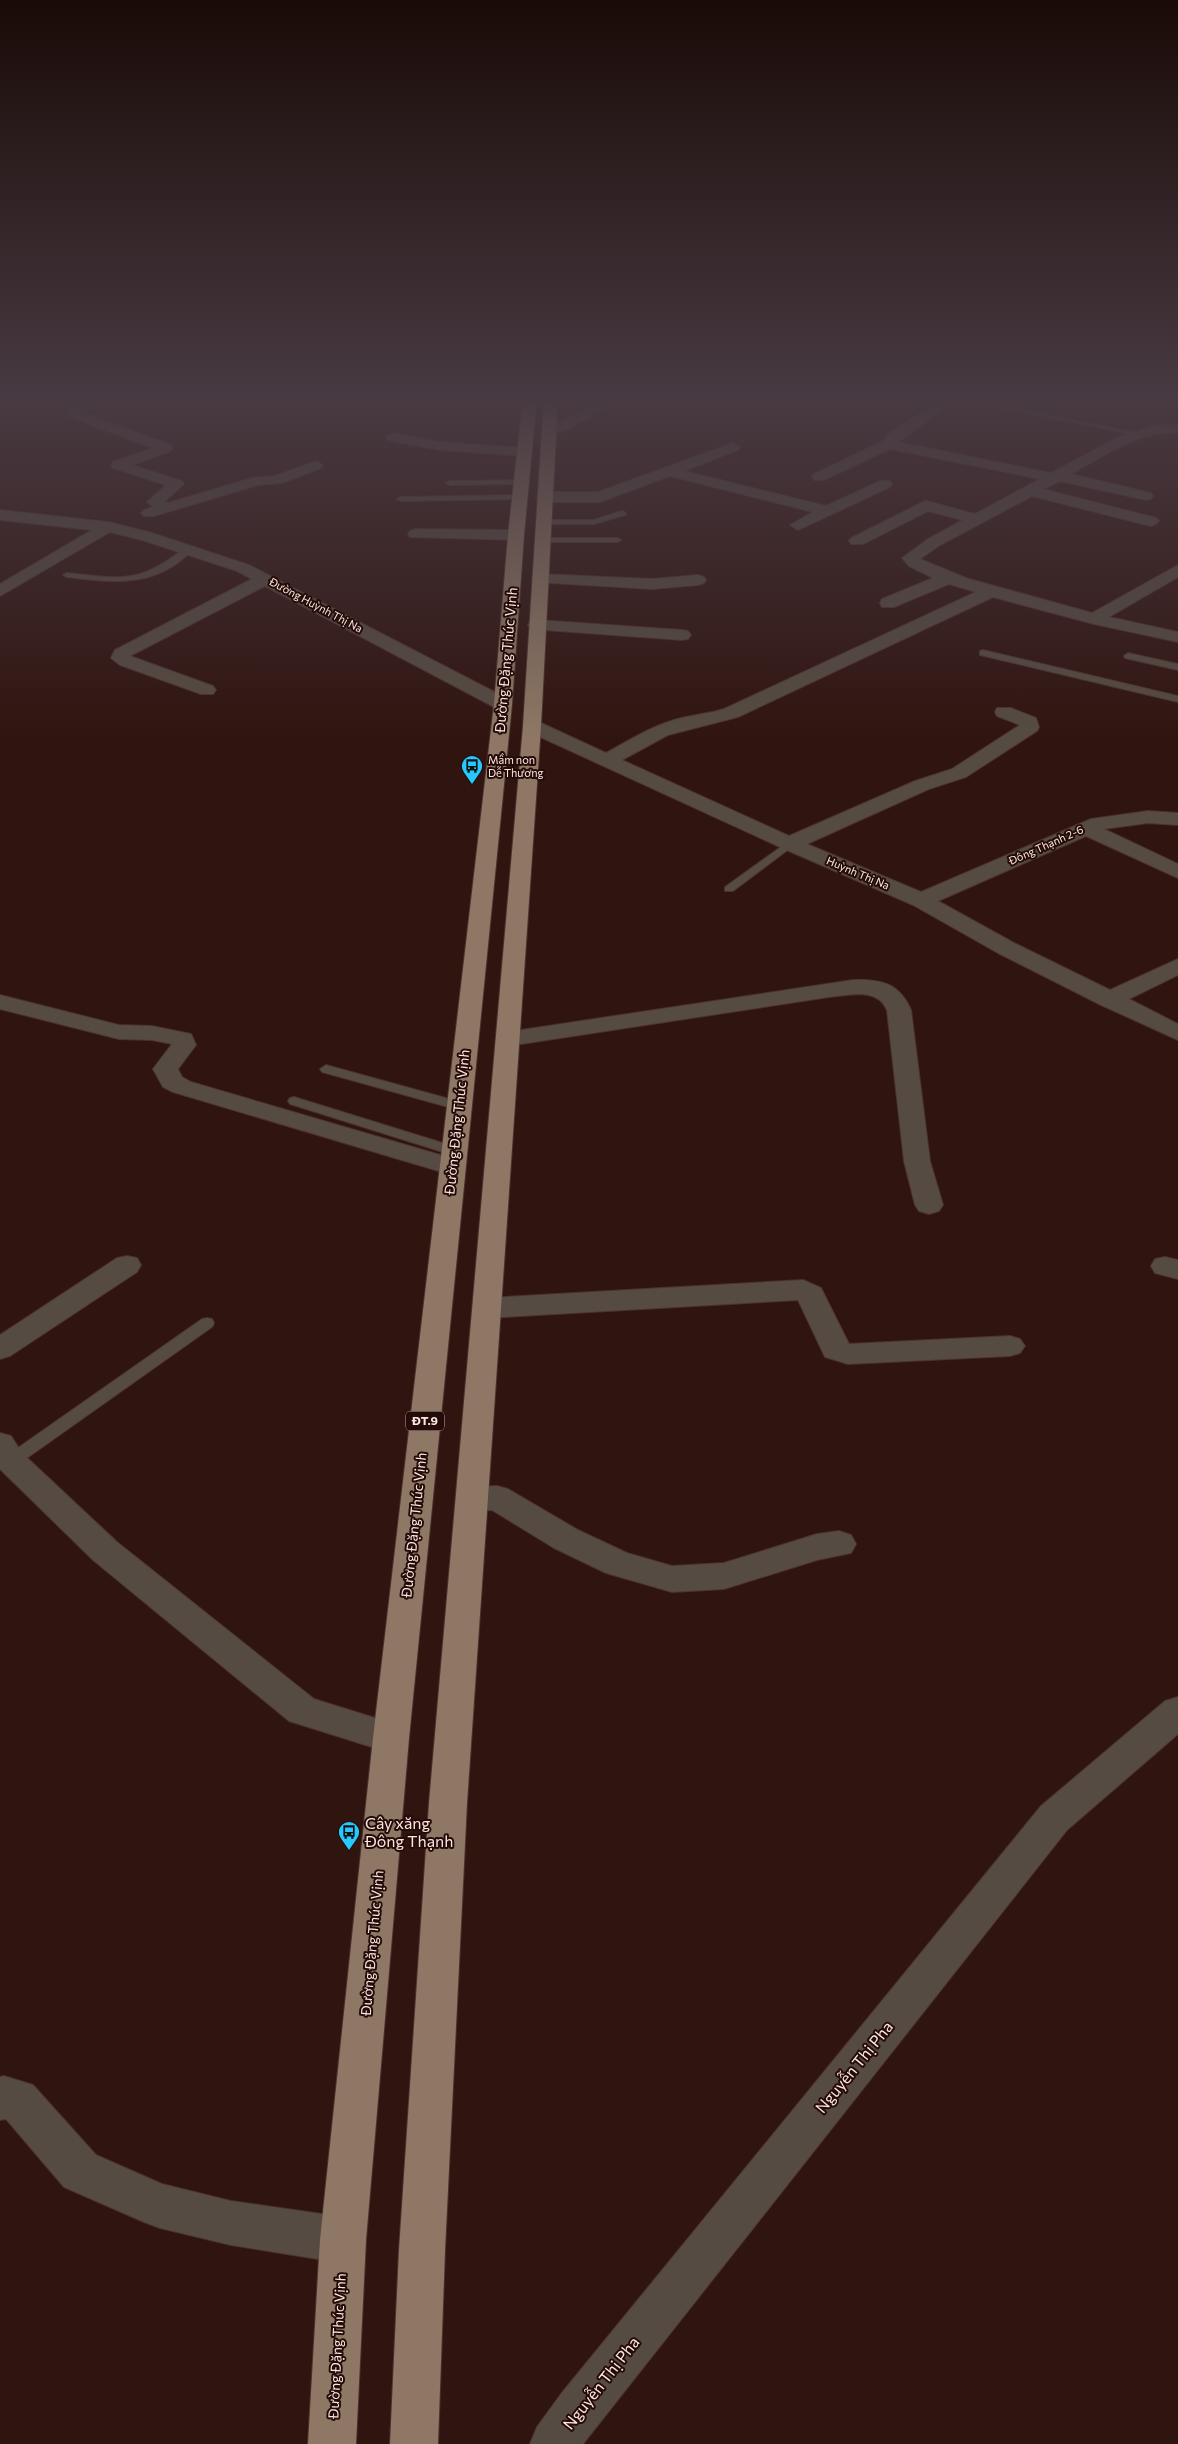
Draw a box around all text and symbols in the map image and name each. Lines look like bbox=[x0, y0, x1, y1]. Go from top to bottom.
street label: Đường Huỳnh Thị Na bbox=[267, 574, 365, 635]
street label: Đường Đặng Thúc Vịnh bbox=[491, 587, 520, 734]
place label: Mầm non Dễ Thương bbox=[488, 753, 544, 779]
bus stop icon: Mầm non Dễ Thương bbox=[460, 754, 484, 785]
street label: Đông Thạnh 2-6 bbox=[1006, 822, 1085, 867]
street label: Huỳnh Thị Na bbox=[825, 853, 892, 892]
street label: Đường Đặng Thúc Vịnh bbox=[440, 1049, 473, 1196]
road number: ĐT.9 bbox=[406, 1412, 444, 1430]
street label: Đường Đặng Thúc Vịnh bbox=[397, 1452, 430, 1599]
place label: Cây xăng Đông Thạnh bbox=[364, 1813, 453, 1850]
bus stop icon: Cây xăng Đông Thạnh bbox=[337, 1820, 361, 1851]
street label: Đường Đặng Thúc Vịnh bbox=[357, 1870, 386, 2017]
street label: Nguyễn Thị Pha bbox=[811, 2017, 896, 2116]
street label: Đường Đặng Thúc Vịnh bbox=[324, 2273, 349, 2420]
street label: Nguyễn Thị Pha bbox=[558, 2333, 643, 2433]

